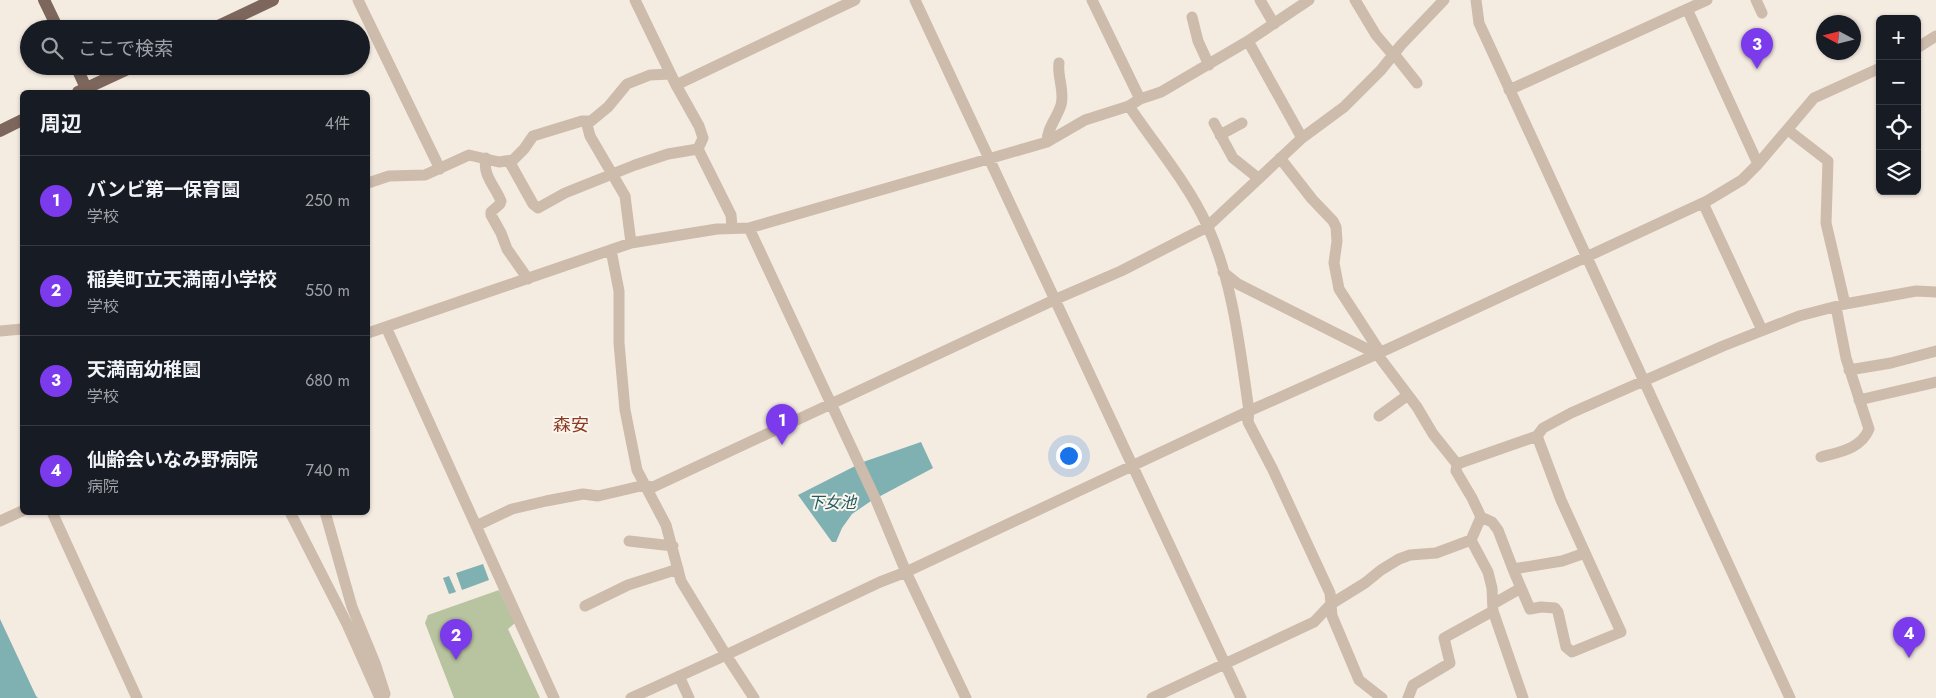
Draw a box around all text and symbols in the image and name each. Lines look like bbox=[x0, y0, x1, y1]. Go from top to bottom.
north arrow bbox=[1816, 15, 1861, 60]
map controls bbox=[1876, 15, 1921, 195]
button: + bbox=[1876, 15, 1921, 60]
search box bbox=[20, 20, 370, 75]
pin: 3 bbox=[1741, 28, 1773, 69]
icon: search bbox=[38, 34, 66, 62]
text: ここで検索 bbox=[78, 35, 173, 62]
button: − bbox=[1876, 60, 1921, 105]
button: locate bbox=[1876, 105, 1921, 150]
text: 周辺 bbox=[40, 109, 82, 139]
text: 4件 bbox=[325, 112, 350, 135]
button: layers bbox=[1876, 150, 1921, 195]
text: バンビ第一保育園 bbox=[87, 176, 240, 203]
text: 1 bbox=[52, 189, 60, 212]
text: 250 m bbox=[305, 189, 350, 212]
text: 学校 bbox=[87, 205, 119, 228]
text: 稲美町立天満南小学校 bbox=[87, 266, 277, 293]
text: 2 bbox=[51, 279, 61, 302]
text: 550 m bbox=[305, 279, 350, 302]
text: 学校 bbox=[87, 295, 119, 318]
text: 天満南幼稚園 bbox=[87, 356, 201, 383]
text: 3 bbox=[51, 369, 61, 392]
text: 680 m bbox=[305, 369, 350, 392]
text: 学校 bbox=[87, 385, 119, 408]
pin: 1 bbox=[766, 404, 798, 445]
district label: 森安 bbox=[553, 412, 589, 438]
your location bbox=[1056, 443, 1082, 469]
text: 仙齢会いなみ野病院 bbox=[87, 446, 258, 473]
text: 4 bbox=[50, 459, 62, 482]
text: 740 m bbox=[305, 459, 350, 482]
text: 病院 bbox=[87, 475, 119, 498]
water label: 下女池 bbox=[808, 491, 858, 514]
pin: 4 bbox=[1893, 617, 1925, 658]
pin: 2 bbox=[440, 619, 472, 660]

